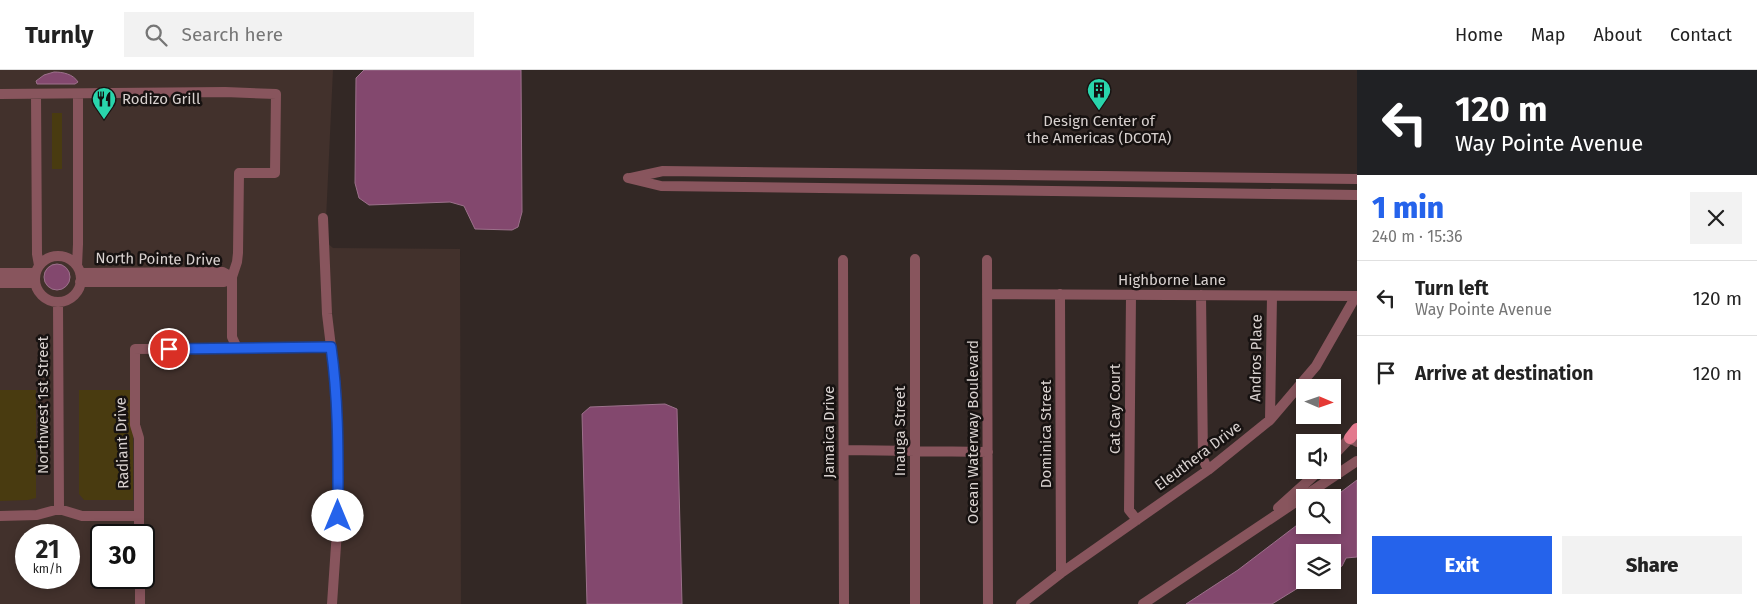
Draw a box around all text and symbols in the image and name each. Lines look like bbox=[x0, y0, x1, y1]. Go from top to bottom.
search box bbox=[124, 12, 474, 57]
text: Turnly bbox=[25, 21, 94, 49]
icon: search bbox=[142, 21, 170, 49]
text: Search here bbox=[182, 23, 283, 46]
text: Home bbox=[1455, 24, 1503, 46]
text: Map bbox=[1531, 24, 1565, 46]
text: About bbox=[1593, 24, 1642, 46]
text: Contact bbox=[1670, 24, 1732, 46]
building icon: Design Center of the Americas (DCOTA) bbox=[1086, 77, 1112, 111]
restaurant icon: Rodizo Grill bbox=[91, 86, 117, 120]
text: 120 m bbox=[1455, 88, 1548, 130]
place label: Rodizo Grill bbox=[122, 90, 201, 108]
icon: left bbox=[1372, 90, 1437, 155]
place label: Design Center of the Americas (DCOTA) bbox=[1027, 112, 1172, 147]
text: Way Pointe Avenue bbox=[1455, 130, 1643, 157]
text: 1 min bbox=[1372, 190, 1444, 226]
button: close bbox=[1690, 192, 1742, 244]
text: 240 m · 15:36 bbox=[1372, 227, 1463, 246]
street label: North Pointe Drive bbox=[95, 249, 221, 269]
street label: Highborne Lane bbox=[1118, 271, 1226, 289]
text: Turn left bbox=[1415, 277, 1489, 300]
icon: left bbox=[1372, 284, 1400, 312]
text: 120 m bbox=[1692, 287, 1742, 310]
text: Way Pointe Avenue bbox=[1415, 300, 1552, 319]
street label: Andros Place bbox=[1246, 314, 1266, 402]
pin bbox=[148, 328, 190, 370]
street label: Northwest 1st Street bbox=[34, 335, 52, 474]
icon: arrive bbox=[155, 335, 183, 363]
street label: Ocean Waterway Boulevard bbox=[964, 340, 982, 524]
icon: arrive bbox=[1372, 359, 1400, 387]
text: Arrive at destination bbox=[1415, 362, 1594, 385]
text: 120 m bbox=[1692, 362, 1742, 385]
street label: Cat Cay Court bbox=[1106, 363, 1124, 454]
street label: Dominica Street bbox=[1037, 379, 1055, 488]
north arrow bbox=[1296, 379, 1341, 424]
map controls bbox=[1296, 379, 1341, 589]
street label: Inauga Street bbox=[891, 385, 909, 476]
street label: Jamaica Drive bbox=[820, 386, 838, 478]
street label: Radiant Drive bbox=[111, 397, 133, 489]
street label: Eleuthera Drive bbox=[1151, 417, 1245, 495]
button: sound bbox=[1296, 434, 1341, 479]
position arrow bbox=[311, 489, 363, 541]
button: search bbox=[1296, 489, 1341, 534]
speed limit sign: 30 bbox=[90, 524, 155, 589]
text: 21 bbox=[36, 535, 59, 565]
button: Exit bbox=[1372, 536, 1552, 594]
button: Share bbox=[1562, 536, 1742, 594]
button: layers bbox=[1296, 544, 1341, 589]
text: km/h bbox=[33, 562, 62, 576]

